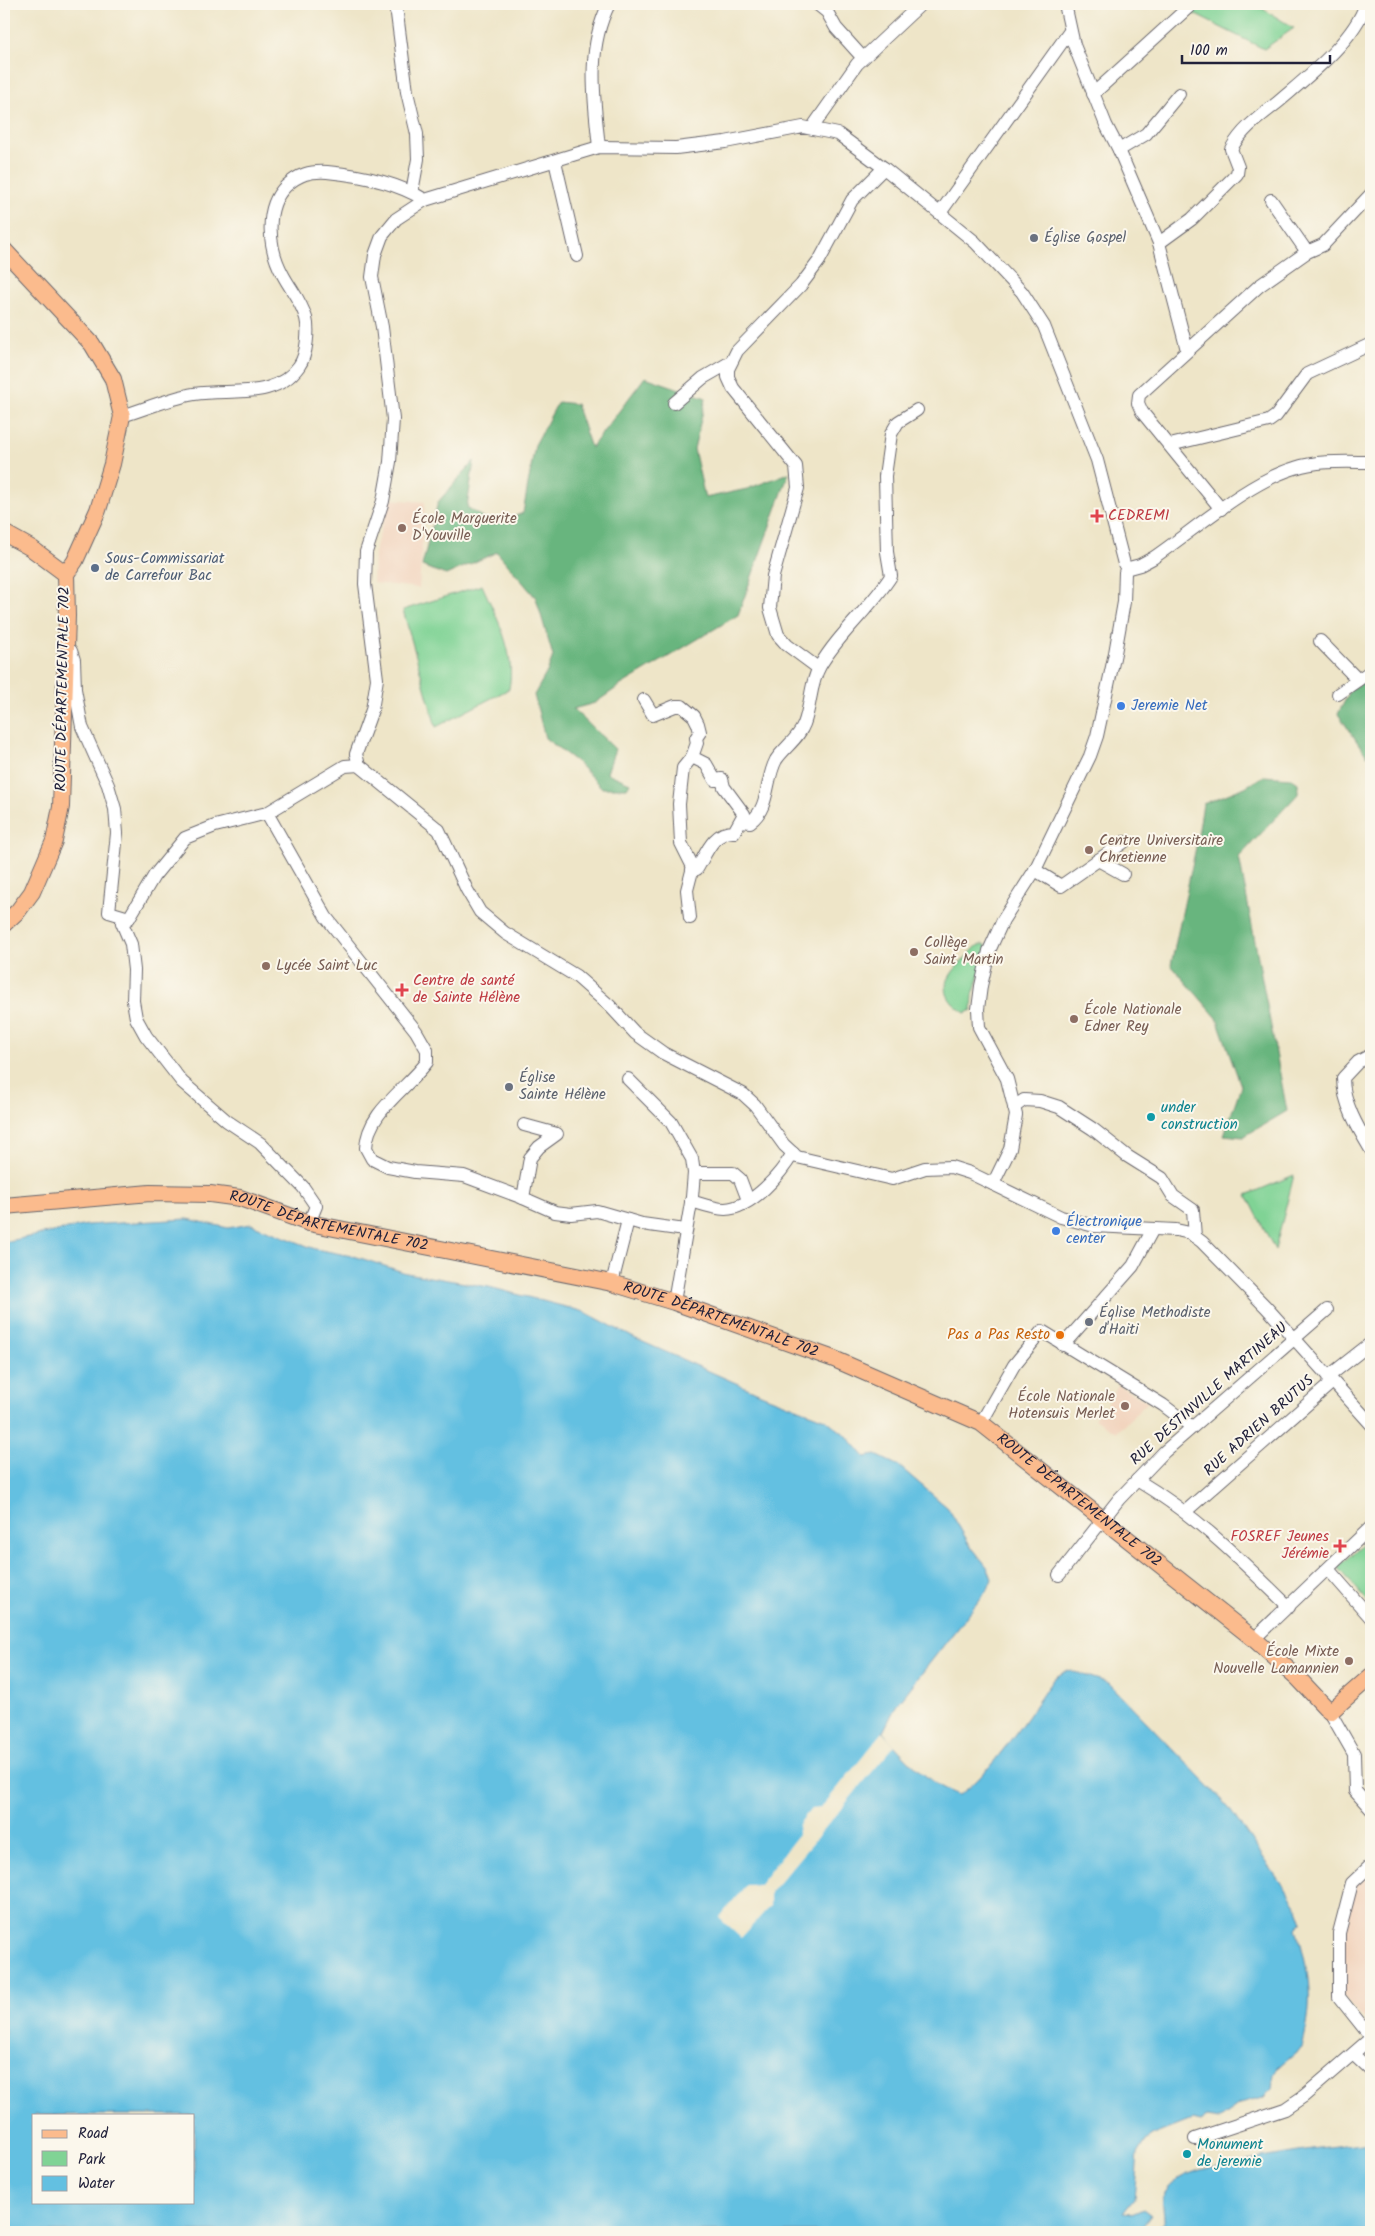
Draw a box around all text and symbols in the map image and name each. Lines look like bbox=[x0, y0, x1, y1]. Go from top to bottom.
scale bar bbox=[1182, 32, 1330, 64]
text: 100 m bbox=[1190, 39, 1228, 63]
place label: Église Gospel bbox=[1044, 226, 1127, 250]
marker: Église Gospel bbox=[1028, 232, 1040, 244]
place label: CEDREMI bbox=[1108, 504, 1170, 528]
place label: École Marguerite D'Youville bbox=[412, 507, 517, 548]
marker: CEDREMI bbox=[1090, 509, 1104, 523]
marker: École Marguerite D'Youville bbox=[396, 522, 408, 534]
place label: Sous-Commissariat de Carrefour Bac bbox=[105, 547, 225, 588]
marker: Sous-Commissariat de Carrefour Bac bbox=[89, 562, 101, 574]
street label: ROUTE DÉPARTEMENTALE 702 bbox=[49, 586, 77, 792]
place label: Jeremie Net bbox=[1131, 694, 1208, 718]
marker: Jeremie Net bbox=[1115, 700, 1127, 712]
place label: Centre Universitaire Chretienne bbox=[1099, 829, 1223, 870]
marker: Centre Universitaire Chretienne bbox=[1083, 844, 1095, 856]
place label: Collège Saint Martin bbox=[924, 931, 1004, 972]
marker: Collège Saint Martin bbox=[908, 946, 920, 958]
place label: Lycée Saint Luc bbox=[276, 954, 378, 978]
marker: Lycée Saint Luc bbox=[260, 960, 272, 972]
place label: Centre de santé de Sainte Hélène bbox=[413, 969, 520, 1010]
marker: Centre de santé de Sainte Hélène bbox=[395, 983, 409, 997]
place label: École Nationale Edner Rey bbox=[1084, 998, 1182, 1039]
marker: École Nationale Edner Rey bbox=[1068, 1013, 1080, 1025]
place label: Église Sainte Hélène bbox=[519, 1066, 606, 1107]
marker: Église Sainte Hélène bbox=[503, 1081, 515, 1093]
place label: under construction bbox=[1161, 1096, 1238, 1137]
marker: under construction bbox=[1145, 1111, 1157, 1123]
street label: ROUTE DÉPARTEMENTALE 702 bbox=[228, 1185, 430, 1258]
place label: Électronique center bbox=[1066, 1210, 1142, 1251]
marker: Électronique center bbox=[1050, 1225, 1062, 1237]
street label: ROUTE DÉPARTEMENTALE 702 bbox=[620, 1275, 822, 1365]
place label: Église Methodiste d'Haiti bbox=[1099, 1301, 1211, 1342]
marker: Église Methodiste d'Haiti bbox=[1083, 1316, 1095, 1328]
street label: RUE DESTINVILLE MARTINEAU bbox=[1125, 1316, 1293, 1471]
place label: Pas a Pas Resto bbox=[947, 1323, 1050, 1347]
marker: Pas a Pas Resto bbox=[1054, 1329, 1066, 1341]
street label: RUE ADRIEN BRUTUS bbox=[1198, 1370, 1320, 1482]
place label: École Nationale Hotensuis Merlet bbox=[1008, 1385, 1115, 1426]
marker: École Nationale Hotensuis Merlet bbox=[1119, 1400, 1131, 1412]
street label: ROUTE DÉPARTEMENTALE 702 bbox=[991, 1427, 1167, 1574]
place label: FOSREF Jeunes Jérémie bbox=[1230, 1525, 1330, 1566]
marker: FOSREF Jeunes Jérémie bbox=[1333, 1539, 1347, 1553]
place label: École Mixte Nouvelle Lamannien bbox=[1213, 1640, 1339, 1681]
marker: École Mixte Nouvelle Lamannien bbox=[1343, 1655, 1355, 1667]
legend bbox=[32, 2114, 195, 2204]
text: Road bbox=[78, 2122, 109, 2146]
place label: Monument de jeremie bbox=[1197, 2133, 1264, 2174]
text: Park bbox=[78, 2148, 106, 2172]
marker: Monument de jeremie bbox=[1181, 2148, 1193, 2160]
text: Water bbox=[78, 2172, 115, 2196]

